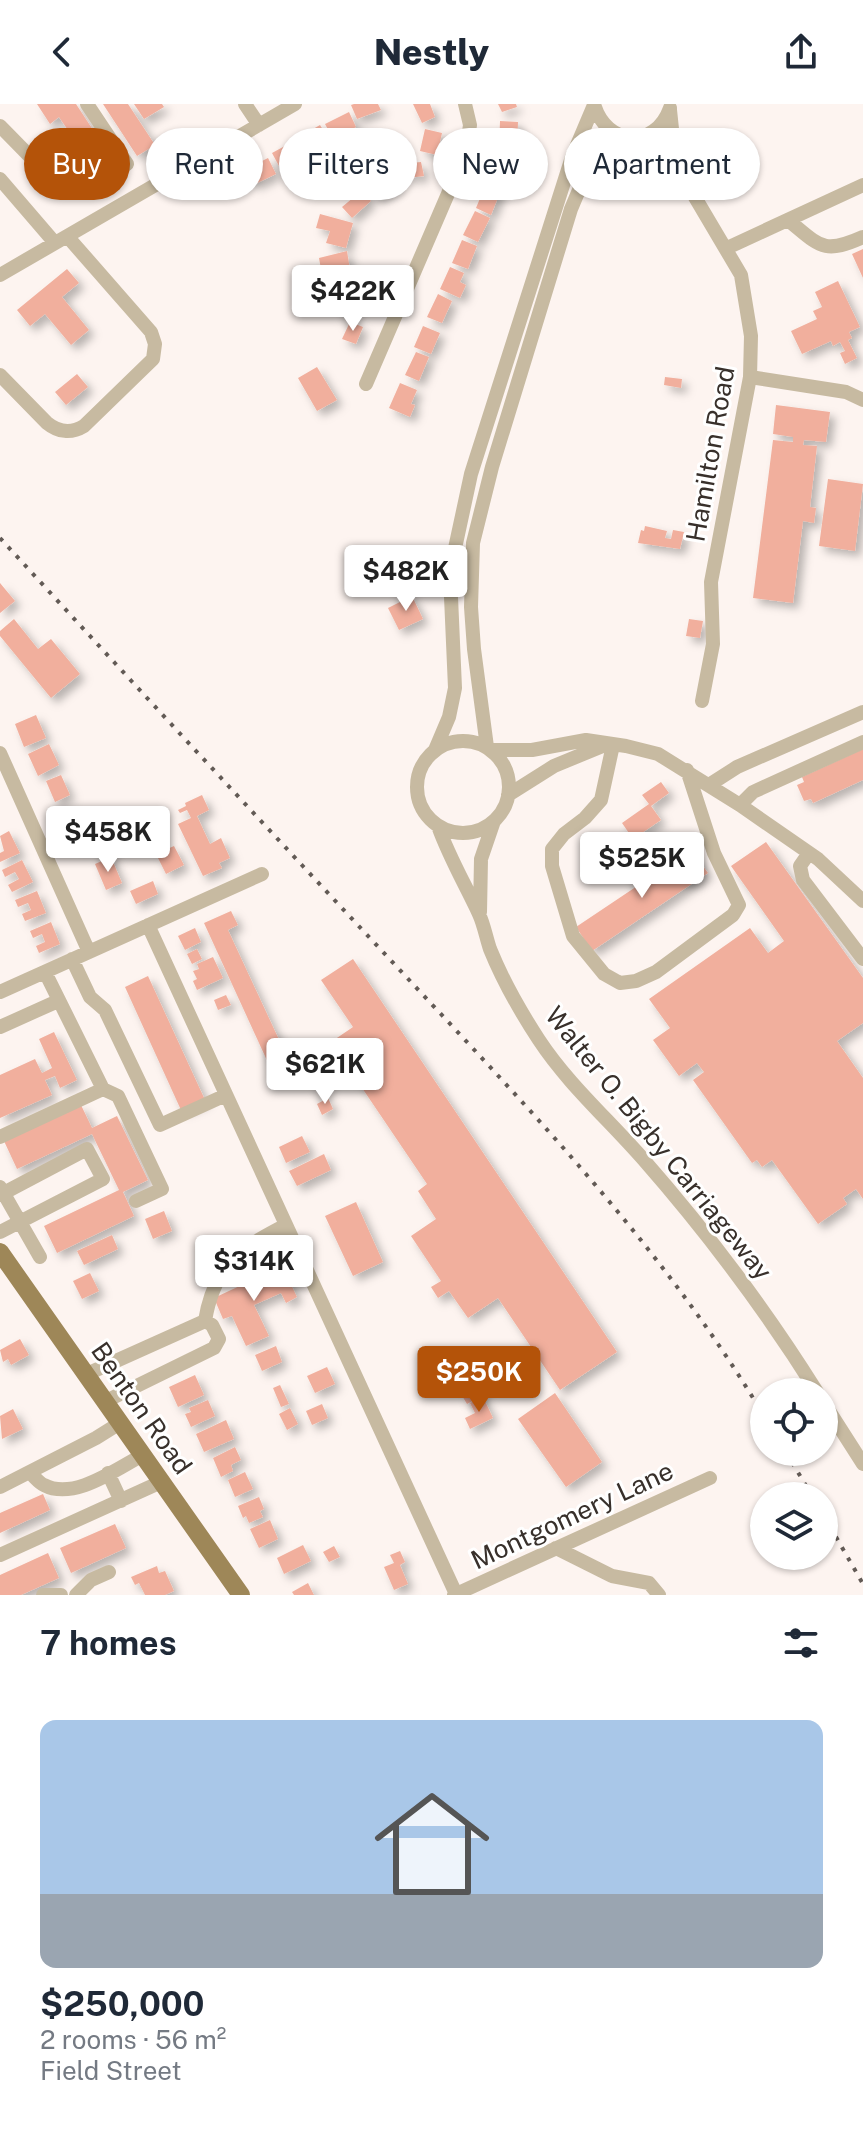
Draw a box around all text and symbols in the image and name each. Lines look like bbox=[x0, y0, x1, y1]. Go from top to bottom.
icon: back bbox=[40, 30, 84, 74]
icon: share bbox=[779, 30, 823, 74]
text: Nestly bbox=[374, 31, 489, 73]
chip: Buy bbox=[24, 128, 130, 200]
chip: Rent bbox=[146, 128, 263, 200]
chip: Filters bbox=[279, 128, 417, 200]
chip: New bbox=[433, 128, 548, 200]
chip: Apartment bbox=[564, 128, 760, 200]
pin: $422K bbox=[297, 265, 409, 333]
text: $422K bbox=[310, 275, 396, 306]
street label: Hamilton Road bbox=[679, 364, 741, 544]
pin: $482K bbox=[350, 545, 462, 613]
text: $482K bbox=[362, 555, 450, 586]
pin: $458K bbox=[52, 806, 164, 874]
text: $458K bbox=[64, 816, 152, 847]
pin: $525K bbox=[586, 832, 698, 900]
text: $525K bbox=[598, 842, 686, 873]
street label: Walter O. Bigby Carriageway bbox=[539, 1000, 779, 1286]
pin: $621K bbox=[269, 1038, 381, 1106]
text: $621K bbox=[284, 1048, 366, 1079]
pin: $314K bbox=[198, 1235, 310, 1303]
text: $314K bbox=[213, 1245, 295, 1276]
street label: Benton Road bbox=[85, 1336, 199, 1480]
pin: $250K bbox=[423, 1346, 535, 1414]
text: $250K bbox=[435, 1356, 523, 1387]
map controls bbox=[750, 1378, 838, 1570]
button: locate bbox=[750, 1378, 838, 1466]
street label: Montgomery Lane bbox=[466, 1455, 678, 1575]
button: layers bbox=[750, 1482, 838, 1570]
icon: filters bbox=[779, 1621, 823, 1665]
text: 7 homes bbox=[40, 1623, 177, 1663]
icon: home bbox=[360, 1772, 504, 1916]
text: $250,000 bbox=[40, 1984, 205, 2024]
text: 2 rooms · 56 m² bbox=[40, 2024, 226, 2055]
text: Field Street bbox=[40, 2055, 182, 2086]

